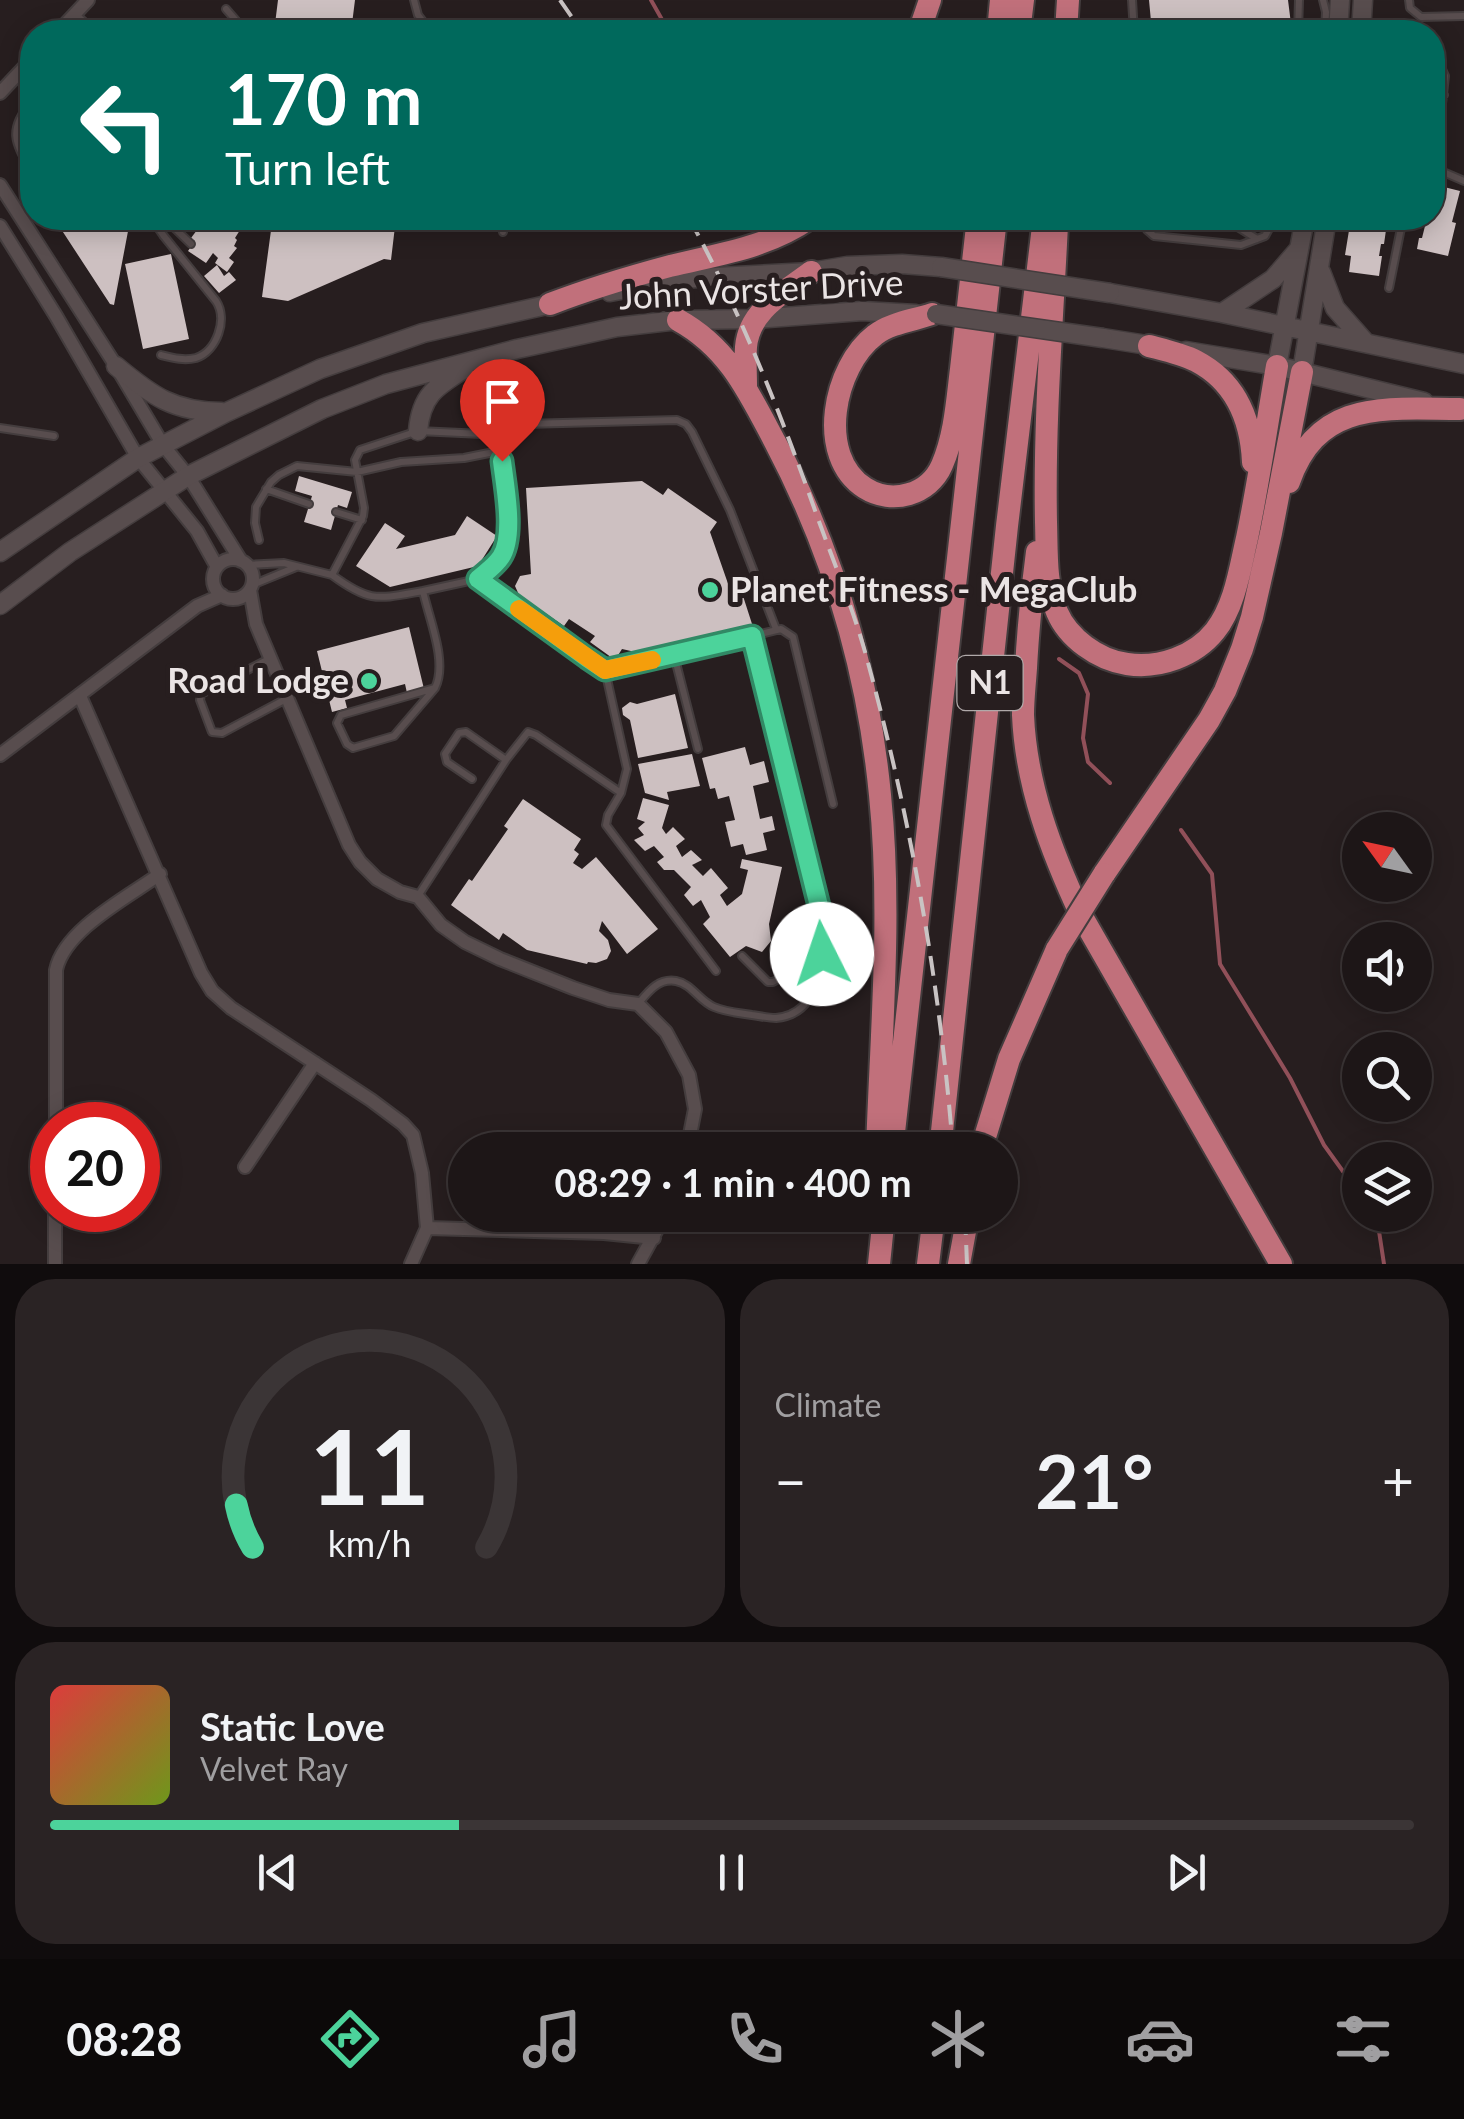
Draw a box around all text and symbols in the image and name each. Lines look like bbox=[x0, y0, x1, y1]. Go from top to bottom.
text: 170 m bbox=[225, 56, 422, 140]
icon: left bbox=[60, 60, 190, 190]
text: Turn left bbox=[225, 141, 390, 195]
street label: John Vorster Drive bbox=[618, 260, 904, 316]
pin bbox=[460, 359, 545, 462]
icon: arrive bbox=[475, 374, 530, 429]
place label: Planet Fitness - MegaClub bbox=[730, 567, 1137, 609]
marker: Planet Fitness - MegaClub bbox=[699, 579, 721, 601]
road number: N1 bbox=[958, 656, 1022, 710]
place label: Road Lodge bbox=[167, 658, 349, 700]
marker: Road Lodge bbox=[358, 670, 380, 692]
north arrow bbox=[1342, 812, 1432, 902]
map controls bbox=[1342, 812, 1432, 1232]
position arrow bbox=[770, 902, 874, 1006]
button: sound bbox=[1342, 922, 1432, 1012]
button: search bbox=[1342, 1032, 1432, 1122]
speed limit sign: 20 bbox=[30, 1102, 160, 1232]
button: layers bbox=[1342, 1142, 1432, 1232]
text: 08:29 · 1 min · 400 m bbox=[554, 1159, 912, 1205]
text: Climate bbox=[775, 1385, 881, 1424]
text: 11 bbox=[309, 1402, 430, 1527]
text: 21° bbox=[1035, 1435, 1153, 1525]
text: − bbox=[775, 1447, 806, 1513]
text: + bbox=[1382, 1447, 1414, 1513]
text: km/h bbox=[328, 1522, 412, 1565]
text: Static Love bbox=[200, 1703, 385, 1749]
text: Velvet Ray bbox=[200, 1749, 348, 1788]
icon: previous bbox=[250, 1845, 305, 1900]
icon: pause bbox=[704, 1845, 759, 1900]
icon: next bbox=[1159, 1845, 1214, 1900]
icon: directions bbox=[315, 2004, 385, 2074]
icon: music bbox=[517, 2004, 587, 2074]
icon: phone bbox=[720, 2004, 790, 2074]
icon: climate bbox=[923, 2004, 993, 2074]
icon: car bbox=[1125, 2004, 1195, 2074]
icon: filters bbox=[1328, 2004, 1398, 2074]
text: 08:28 bbox=[66, 2012, 182, 2066]

